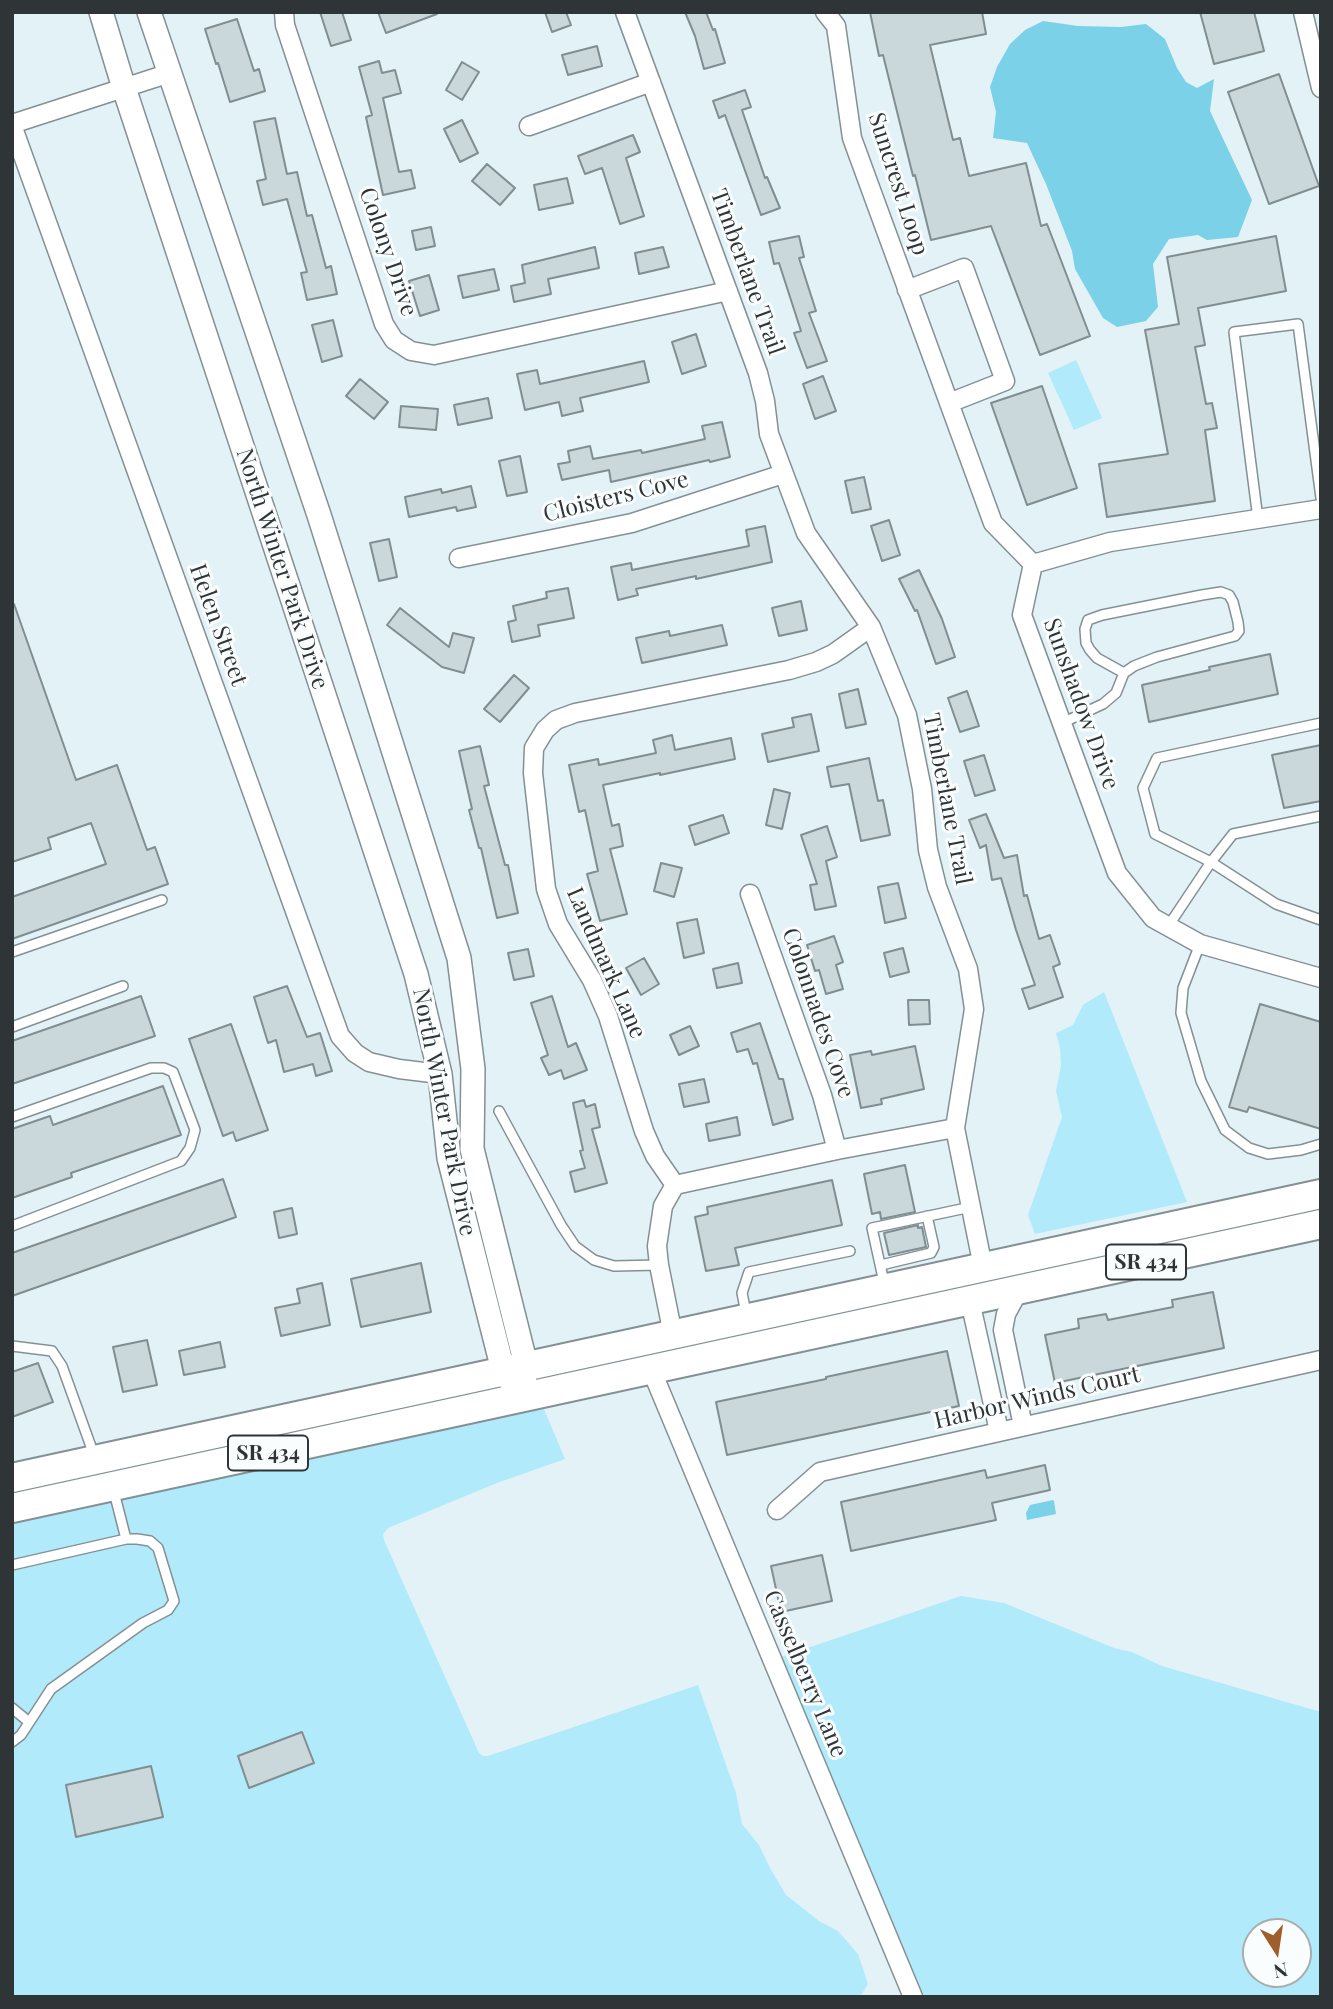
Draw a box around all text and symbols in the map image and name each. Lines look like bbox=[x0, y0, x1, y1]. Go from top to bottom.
street label: Suncrest Loop bbox=[862, 109, 934, 259]
street label: Colony Drive bbox=[353, 184, 423, 320]
street label: Timberlane Trail bbox=[704, 185, 790, 359]
street label: North Winter Park Drive bbox=[230, 445, 334, 693]
street label: Cloisters Cove bbox=[540, 466, 692, 528]
street label: Helen Street bbox=[183, 560, 253, 690]
street label: Sunshadow Drive bbox=[1037, 615, 1125, 793]
street label: Timberlane Trail bbox=[917, 711, 977, 887]
street label: Landmark Lane bbox=[560, 883, 652, 1043]
street label: Colonnades Cove bbox=[776, 924, 860, 1102]
street label: North Winter Park Drive bbox=[406, 986, 482, 1238]
road number: SR 434 bbox=[1106, 1244, 1186, 1280]
street label: Harbor Winds Court bbox=[931, 1361, 1143, 1435]
road number: SR 434 bbox=[228, 1436, 308, 1470]
street label: Casselberry Lane bbox=[757, 1586, 853, 1762]
north arrow bbox=[1242, 1918, 1312, 1988]
text: N bbox=[1272, 1957, 1290, 1986]

